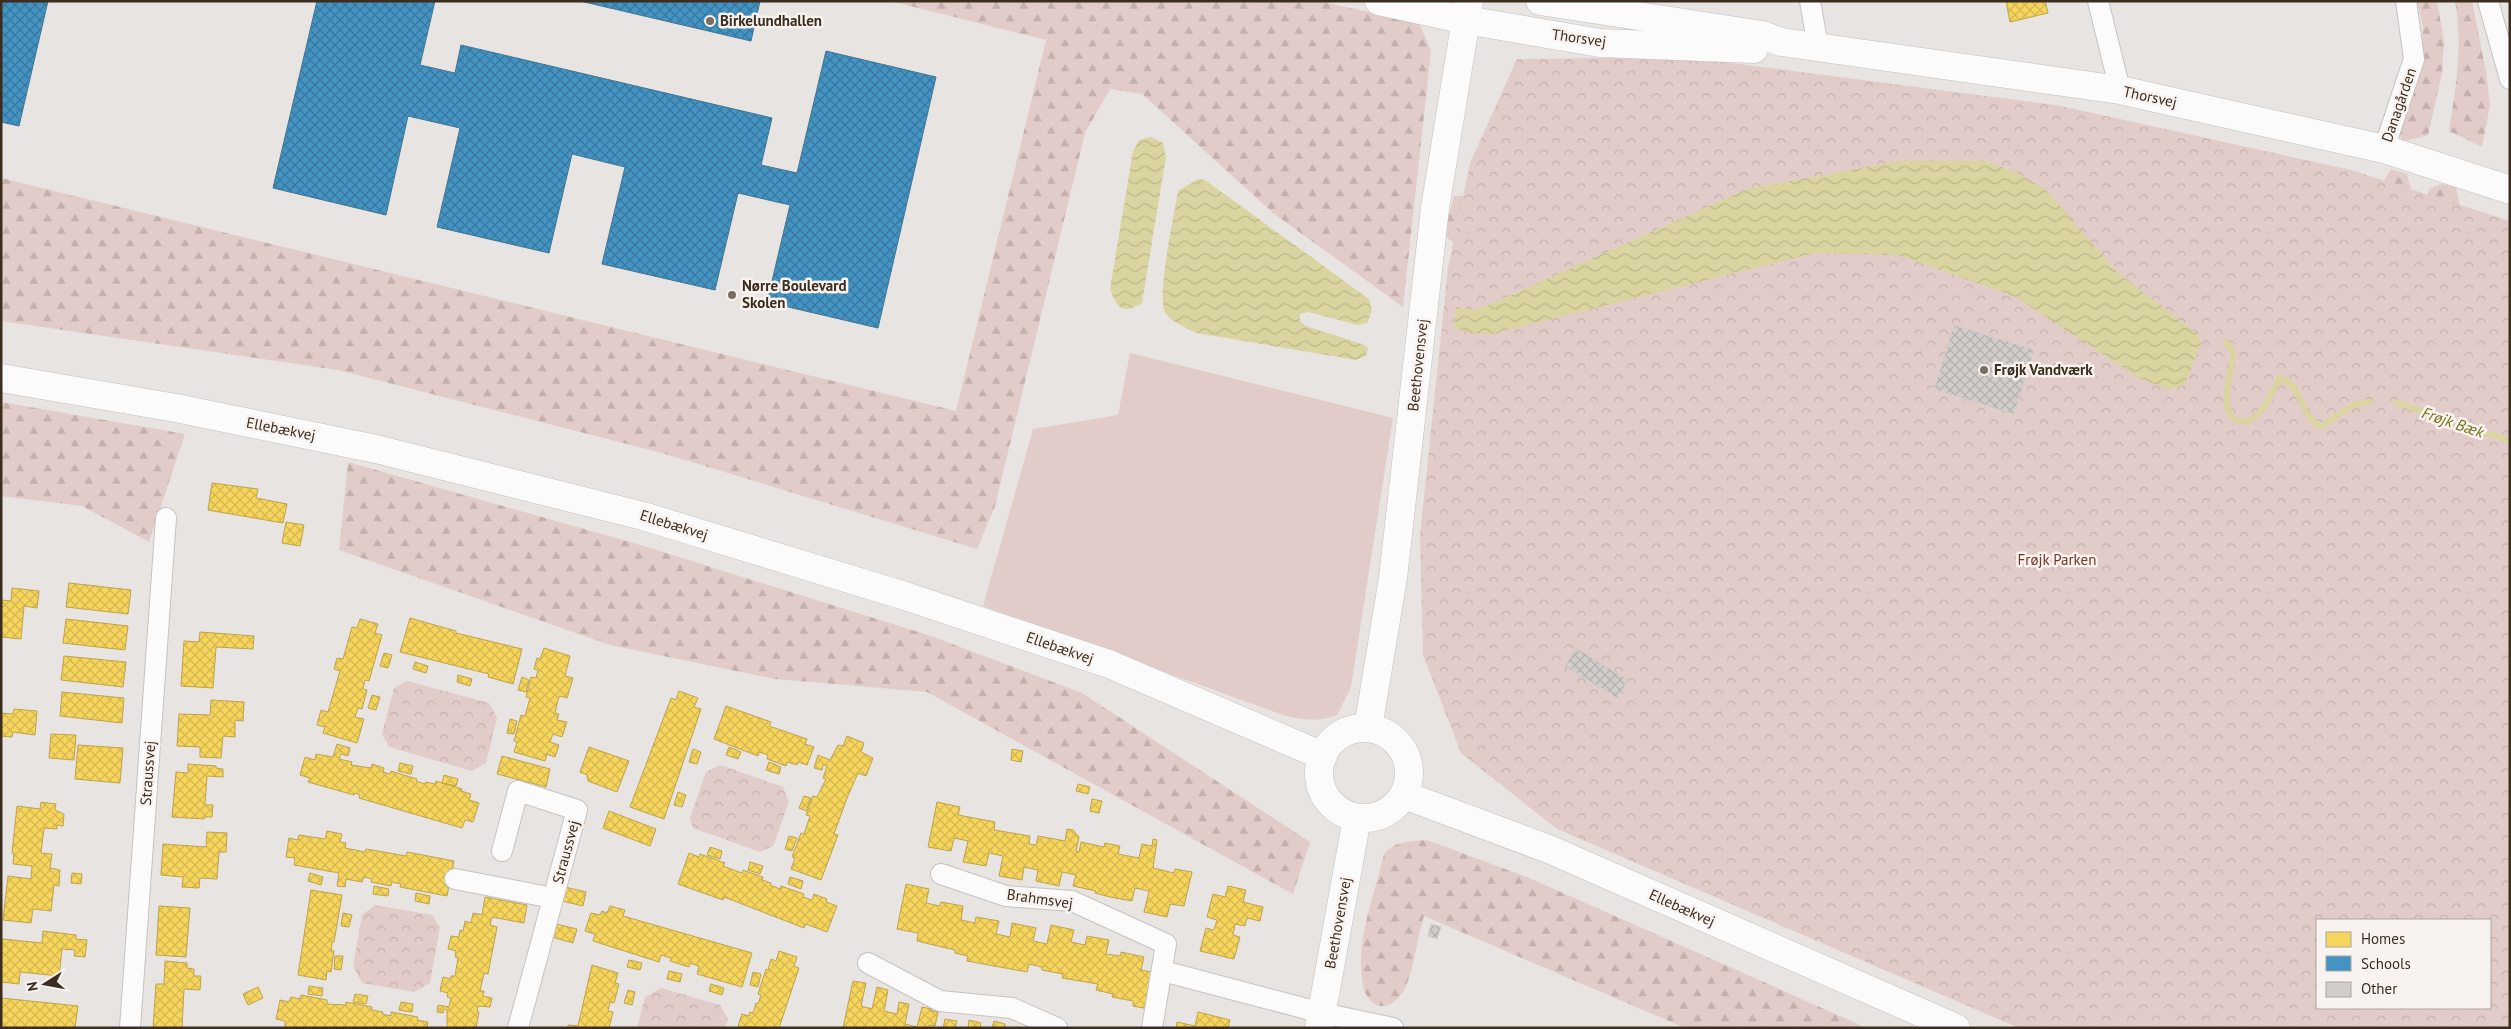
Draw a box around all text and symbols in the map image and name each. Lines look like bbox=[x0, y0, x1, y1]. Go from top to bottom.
place label: Birkelundhallen bbox=[720, 11, 822, 30]
marker: Birkelundhallen bbox=[704, 15, 716, 27]
street label: Thorsvej bbox=[1551, 24, 1607, 51]
street label: Danagården bbox=[2377, 65, 2420, 145]
street label: Thorsvej bbox=[2121, 82, 2179, 111]
place label: Nørre Boulevard Skolen bbox=[742, 276, 847, 312]
marker: Nørre Boulevard Skolen bbox=[726, 289, 738, 301]
street label: Beethovensvej bbox=[1403, 318, 1432, 412]
place label: Frøjk Vandværk bbox=[1994, 360, 2093, 379]
marker: Frøjk Vandværk bbox=[1978, 364, 1990, 376]
water label: Frøjk Bæk bbox=[2419, 402, 2487, 442]
street label: Ellebækvej bbox=[245, 412, 317, 445]
street label: Ellebækvej bbox=[638, 505, 711, 544]
park label: Frøjk Parken bbox=[2018, 550, 2096, 569]
street label: Ellebækvej bbox=[1024, 627, 1096, 668]
street label: Straussvej bbox=[136, 740, 159, 806]
street label: Straussvej bbox=[548, 818, 583, 886]
street label: Beethovensvej bbox=[1320, 876, 1355, 970]
street label: Brahmsvej bbox=[1006, 884, 1074, 913]
street label: Ellebækvej bbox=[1646, 885, 1718, 931]
legend bbox=[2316, 919, 2491, 1009]
text: Homes bbox=[2361, 929, 2405, 948]
text: Schools bbox=[2361, 954, 2411, 973]
north arrow bbox=[20, 959, 70, 1009]
text: Other bbox=[2361, 979, 2397, 998]
text: N bbox=[23, 980, 42, 993]

